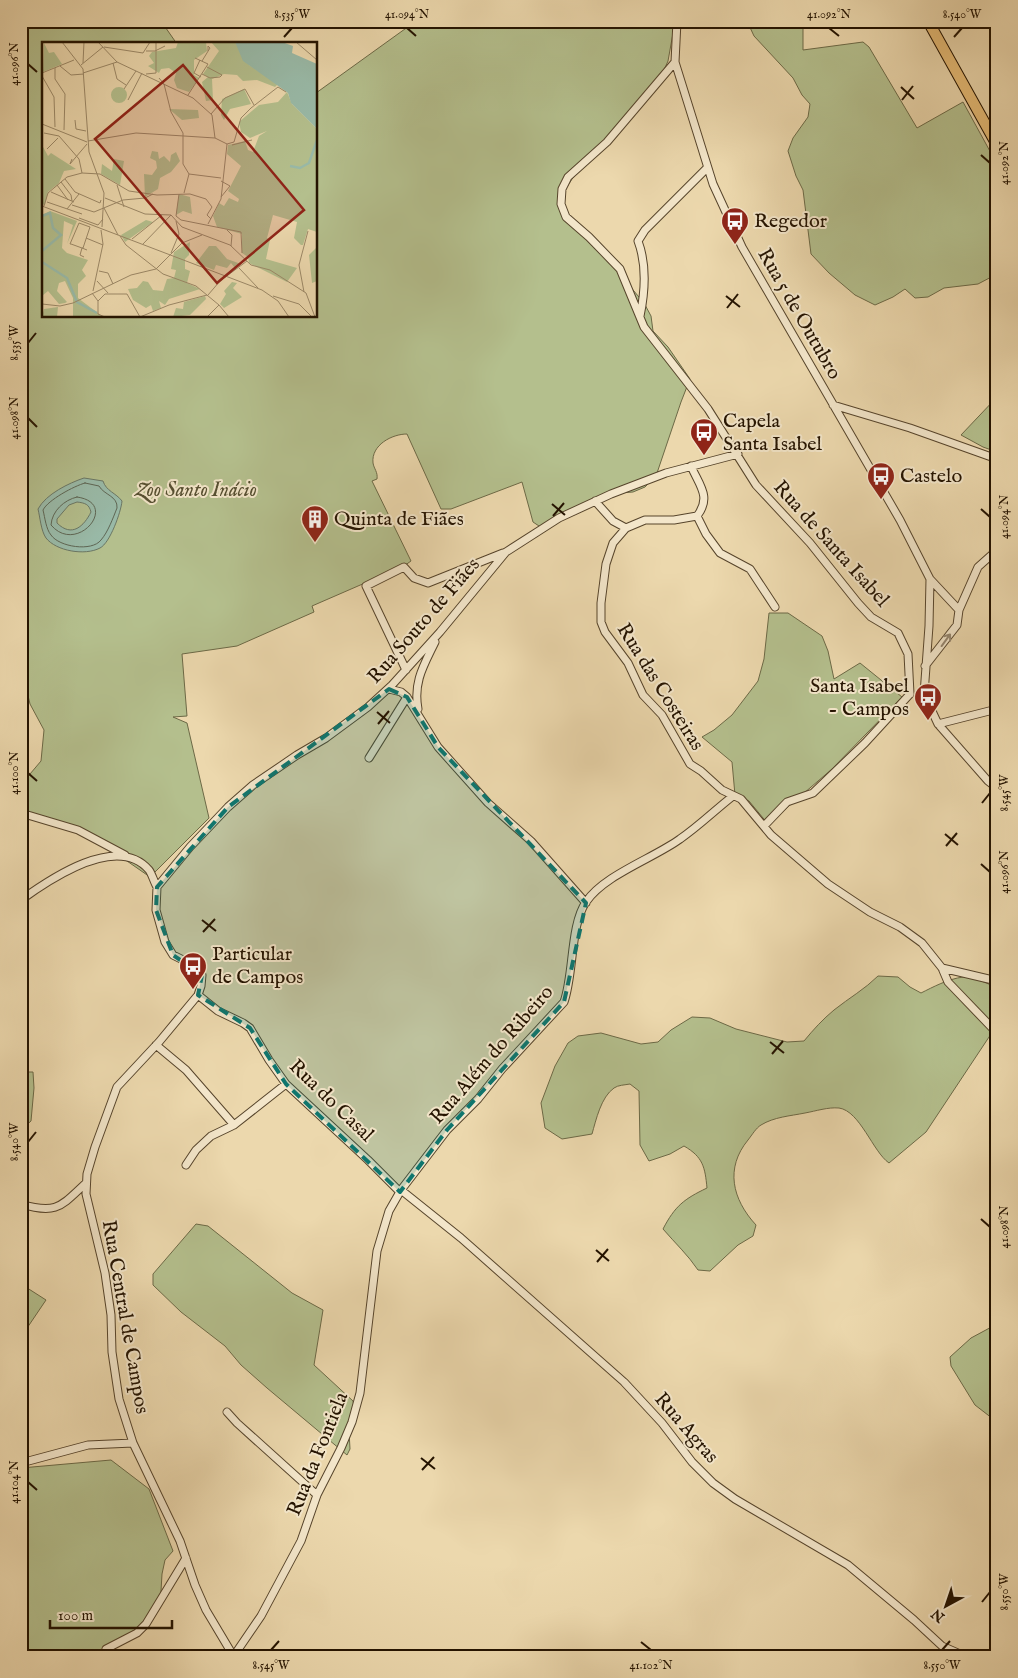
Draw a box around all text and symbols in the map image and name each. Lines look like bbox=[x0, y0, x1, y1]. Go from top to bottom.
text: 8.535°W bbox=[274, 7, 310, 22]
text: 41.094°N bbox=[385, 7, 430, 22]
text: 41.092°N bbox=[807, 7, 852, 22]
text: 8.540°W bbox=[943, 7, 982, 22]
text: 41.096°N bbox=[7, 42, 22, 86]
inset map bbox=[42, 42, 318, 318]
text: 41.092°N bbox=[997, 140, 1012, 185]
bus stop icon: Regedor bbox=[720, 206, 750, 245]
place label: Regedor bbox=[754, 209, 828, 234]
street label: Rua 5 de Outubro bbox=[751, 244, 847, 384]
text: 8.535°W bbox=[7, 325, 22, 361]
text: 41.098°N bbox=[7, 396, 22, 439]
place label: Capela Santa Isabel bbox=[723, 409, 823, 457]
bus stop icon: Capela Santa Isabel bbox=[689, 417, 719, 456]
bus stop icon: Castelo bbox=[866, 461, 896, 500]
place label: Castelo bbox=[900, 464, 962, 489]
street label: Rua de Santa Isabel bbox=[768, 476, 895, 613]
park label: Zoo Santo Inácio bbox=[133, 478, 257, 504]
text: 41.094°N bbox=[997, 494, 1012, 539]
building icon: Quinta de Fiães bbox=[300, 504, 330, 543]
place label: Quinta de Fiães bbox=[334, 507, 464, 532]
street label: Rua Souto de Fiães bbox=[362, 553, 486, 689]
street label: Rua das Costeiras bbox=[611, 619, 709, 755]
one-way arrow bbox=[941, 633, 951, 647]
place label: Santa Isabel - Campos bbox=[810, 674, 910, 722]
bus stop icon: Santa Isabel - Campos bbox=[913, 682, 943, 721]
text: 41.100°N bbox=[7, 751, 22, 795]
text: 8.545°W bbox=[997, 774, 1012, 812]
text: 41.096°N bbox=[997, 850, 1012, 894]
place label: Particular de Campos bbox=[212, 942, 303, 990]
bus stop icon: Particular de Campos bbox=[178, 951, 208, 990]
street label: Rua Além do Ribeiro bbox=[425, 980, 559, 1130]
street label: Rua do Casal bbox=[283, 1054, 379, 1148]
text: 8.540°W bbox=[7, 1122, 22, 1161]
text: 41.098°N bbox=[997, 1205, 1012, 1248]
street label: Rua Central de Campos bbox=[96, 1218, 154, 1416]
street label: Rua Agras bbox=[648, 1387, 724, 1469]
street label: Rua da Fontiela bbox=[282, 1388, 354, 1520]
text: 41.104°N bbox=[7, 1460, 22, 1504]
text: 8.550°W bbox=[997, 1573, 1012, 1611]
north arrow bbox=[920, 1580, 970, 1630]
scale bar bbox=[50, 1598, 172, 1630]
text: N bbox=[928, 1604, 949, 1627]
text: 100 m bbox=[58, 1606, 94, 1625]
text: 8.545°W bbox=[252, 1658, 290, 1673]
text: 41.102°N bbox=[629, 1658, 673, 1673]
text: 8.550°W bbox=[923, 1658, 961, 1673]

